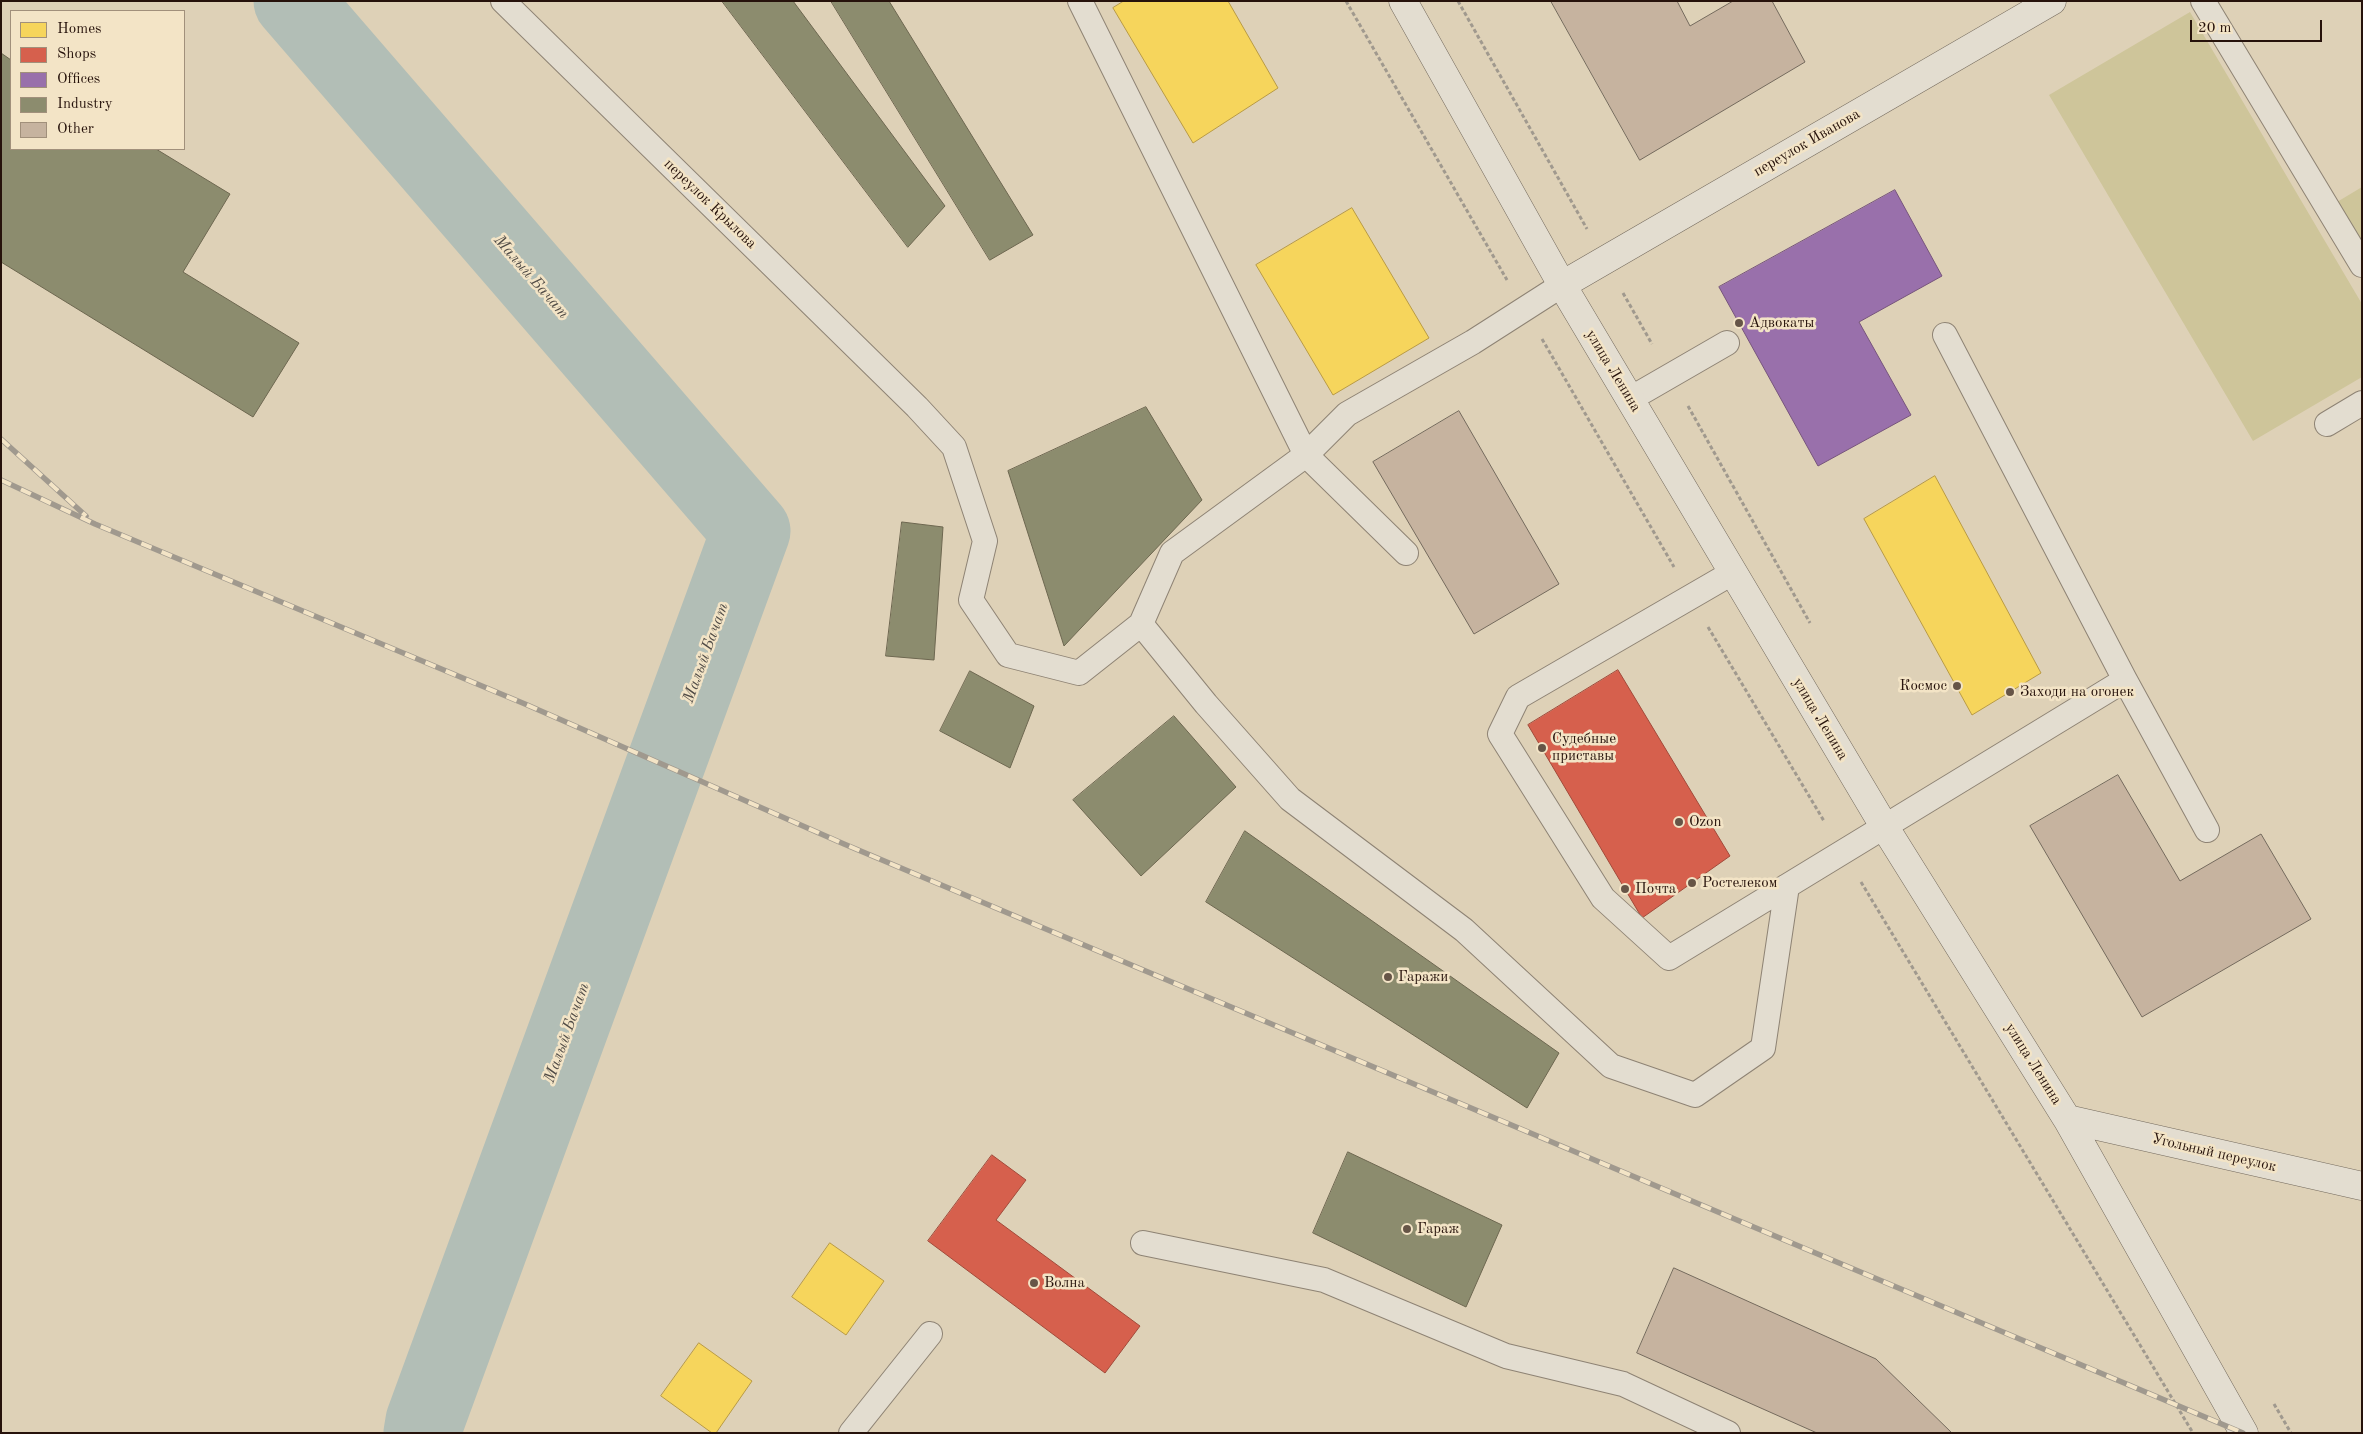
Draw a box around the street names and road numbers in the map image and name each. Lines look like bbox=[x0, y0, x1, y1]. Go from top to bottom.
street label: переулок Иванова bbox=[1751, 105, 1863, 181]
street label: переулок Крылова bbox=[660, 155, 760, 253]
street label: улица Ленина bbox=[1581, 326, 1645, 416]
street label: улица Ленина bbox=[1788, 674, 1852, 764]
street label: улица Ленина bbox=[2001, 1020, 2065, 1108]
street label: Угольный переулок bbox=[2150, 1130, 2278, 1176]

